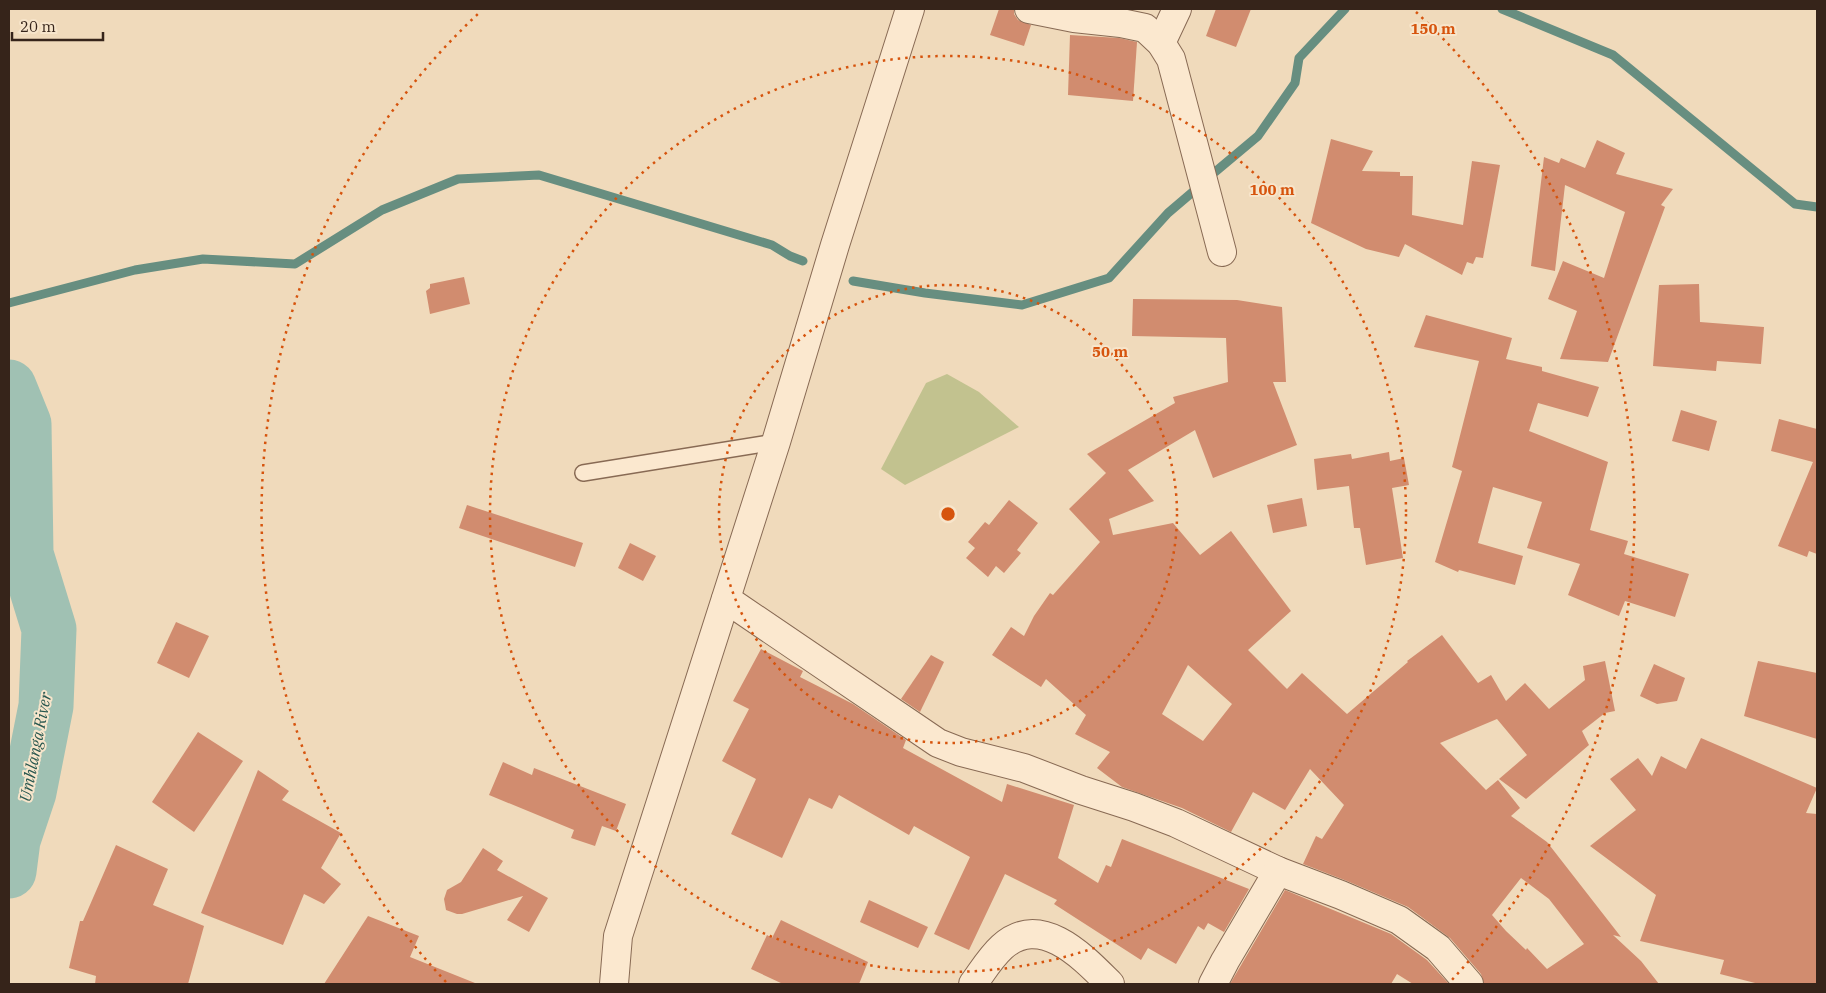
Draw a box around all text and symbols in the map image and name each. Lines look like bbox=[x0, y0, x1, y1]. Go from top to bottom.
scale bar bbox=[12, 10, 104, 42]
text: 20 m bbox=[20, 17, 56, 36]
text: 150 m bbox=[1410, 19, 1456, 38]
text: 100 m bbox=[1249, 180, 1295, 199]
text: 50 m bbox=[1092, 342, 1128, 361]
centre of rings bbox=[939, 505, 957, 523]
water label: Umhlanga River bbox=[15, 690, 56, 803]

